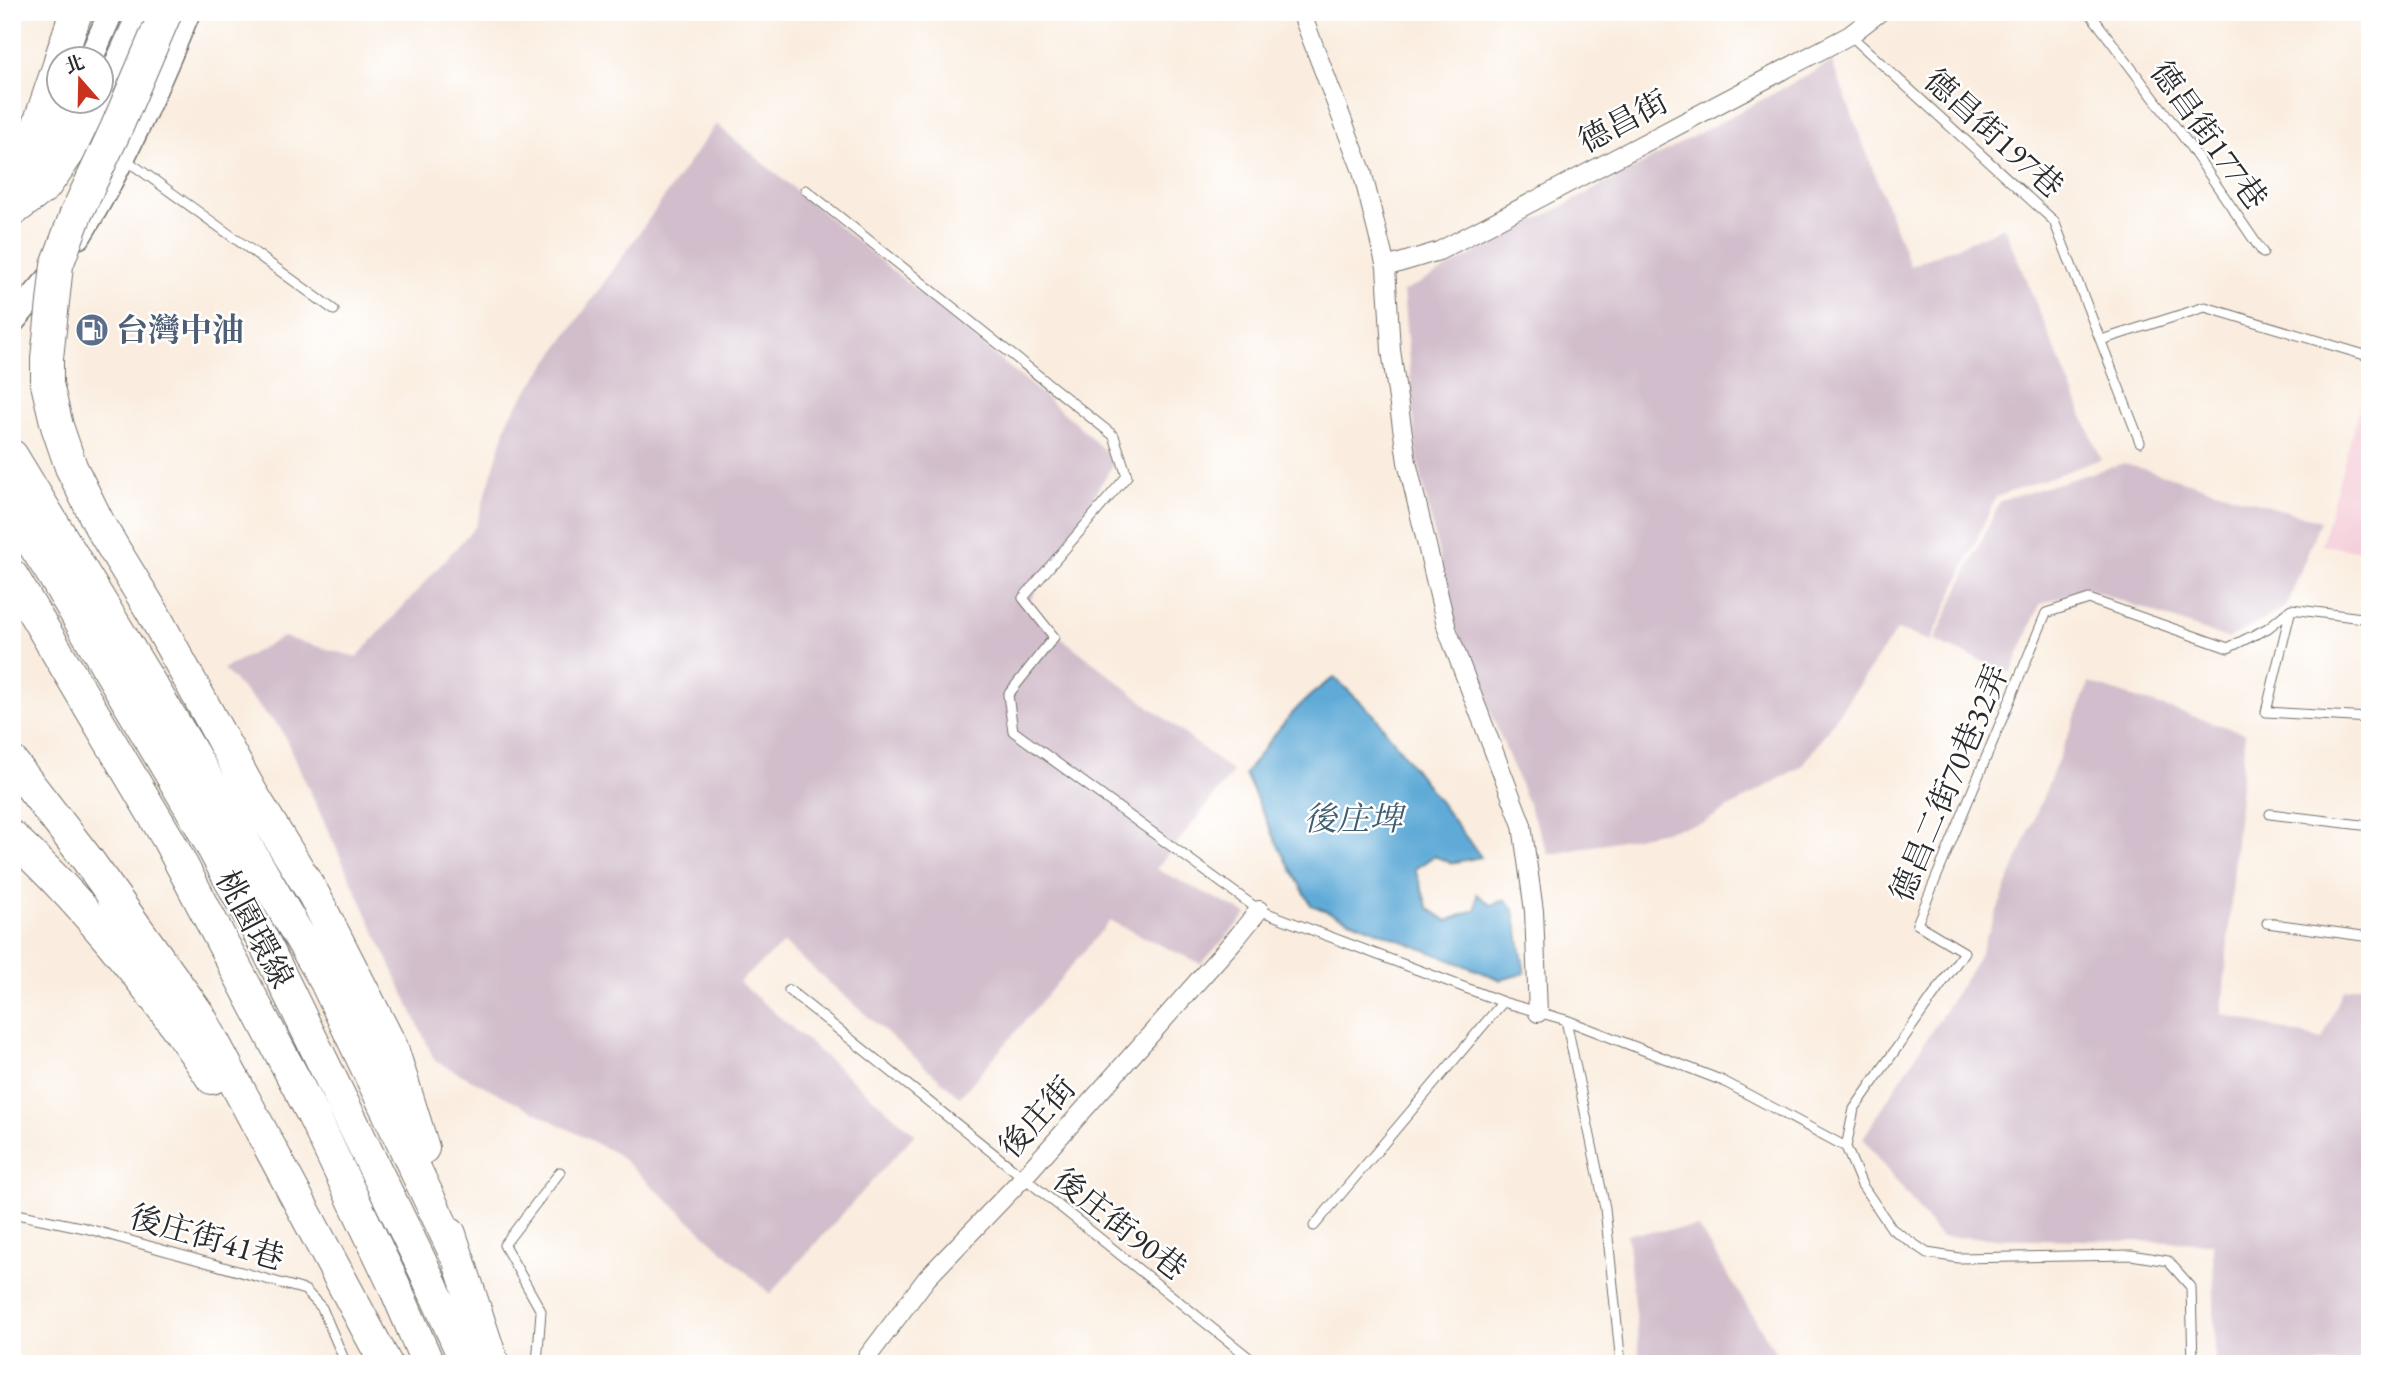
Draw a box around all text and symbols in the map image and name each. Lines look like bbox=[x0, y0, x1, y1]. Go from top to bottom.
north arrow bbox=[46, 46, 116, 116]
text: 北 bbox=[61, 49, 88, 79]
street label: 德昌街177巷 bbox=[2141, 52, 2277, 218]
street label: 德昌街197巷 bbox=[1915, 59, 2073, 207]
street label: 德昌街 bbox=[1571, 80, 1675, 162]
place label: 台灣中油 bbox=[116, 309, 244, 351]
fuel station icon: 台灣中油 bbox=[73, 311, 111, 349]
street label: 德昌二街70巷32弄 bbox=[1880, 658, 2018, 908]
water label: 後庄埤 bbox=[1304, 797, 1407, 840]
street label: 桃園環線 bbox=[206, 863, 304, 995]
street label: 後庄街 bbox=[989, 1067, 1085, 1167]
street label: 後庄街90巷 bbox=[1045, 1159, 1195, 1289]
street label: 後庄街41巷 bbox=[125, 1195, 289, 1279]

